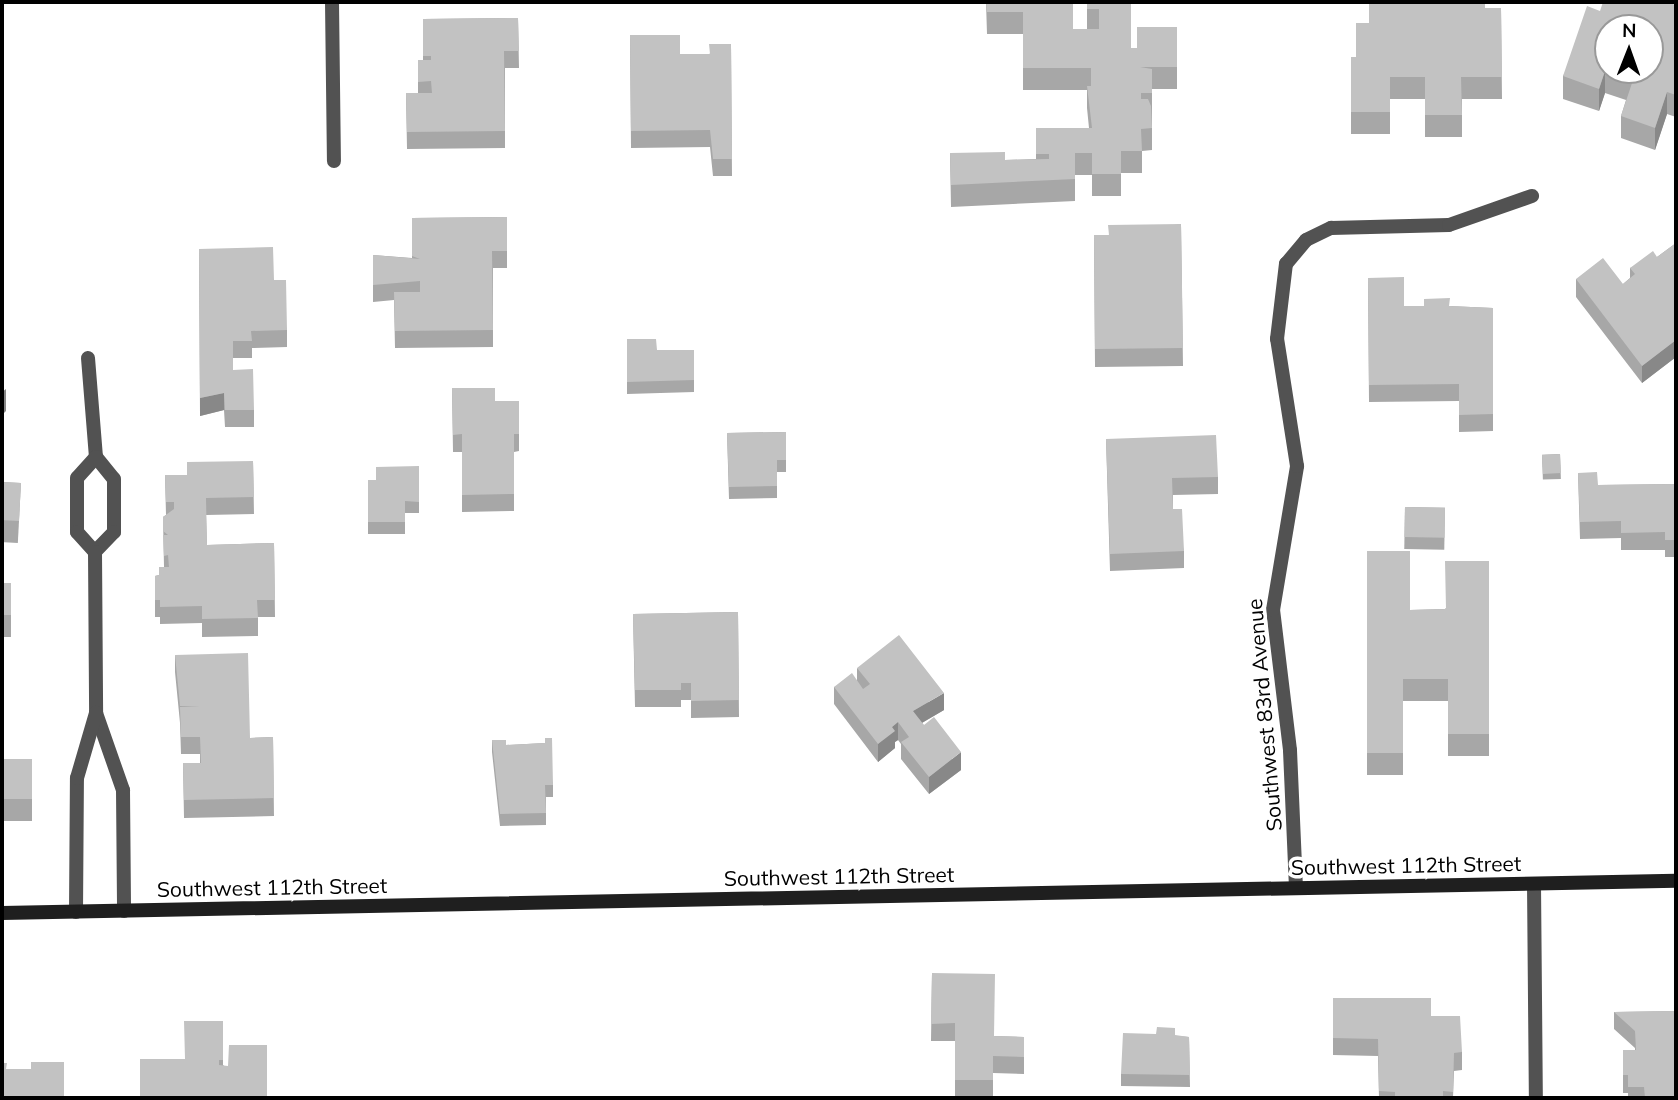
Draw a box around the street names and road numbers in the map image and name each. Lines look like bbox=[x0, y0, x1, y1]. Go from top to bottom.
street label: Southwest 83rd Avenue bbox=[1241, 598, 1287, 832]
street label: Southwest 112th Street bbox=[1291, 850, 1521, 880]
street label: Southwest 112th Street bbox=[724, 861, 954, 891]
street label: Southwest 112th Street bbox=[157, 872, 387, 902]

